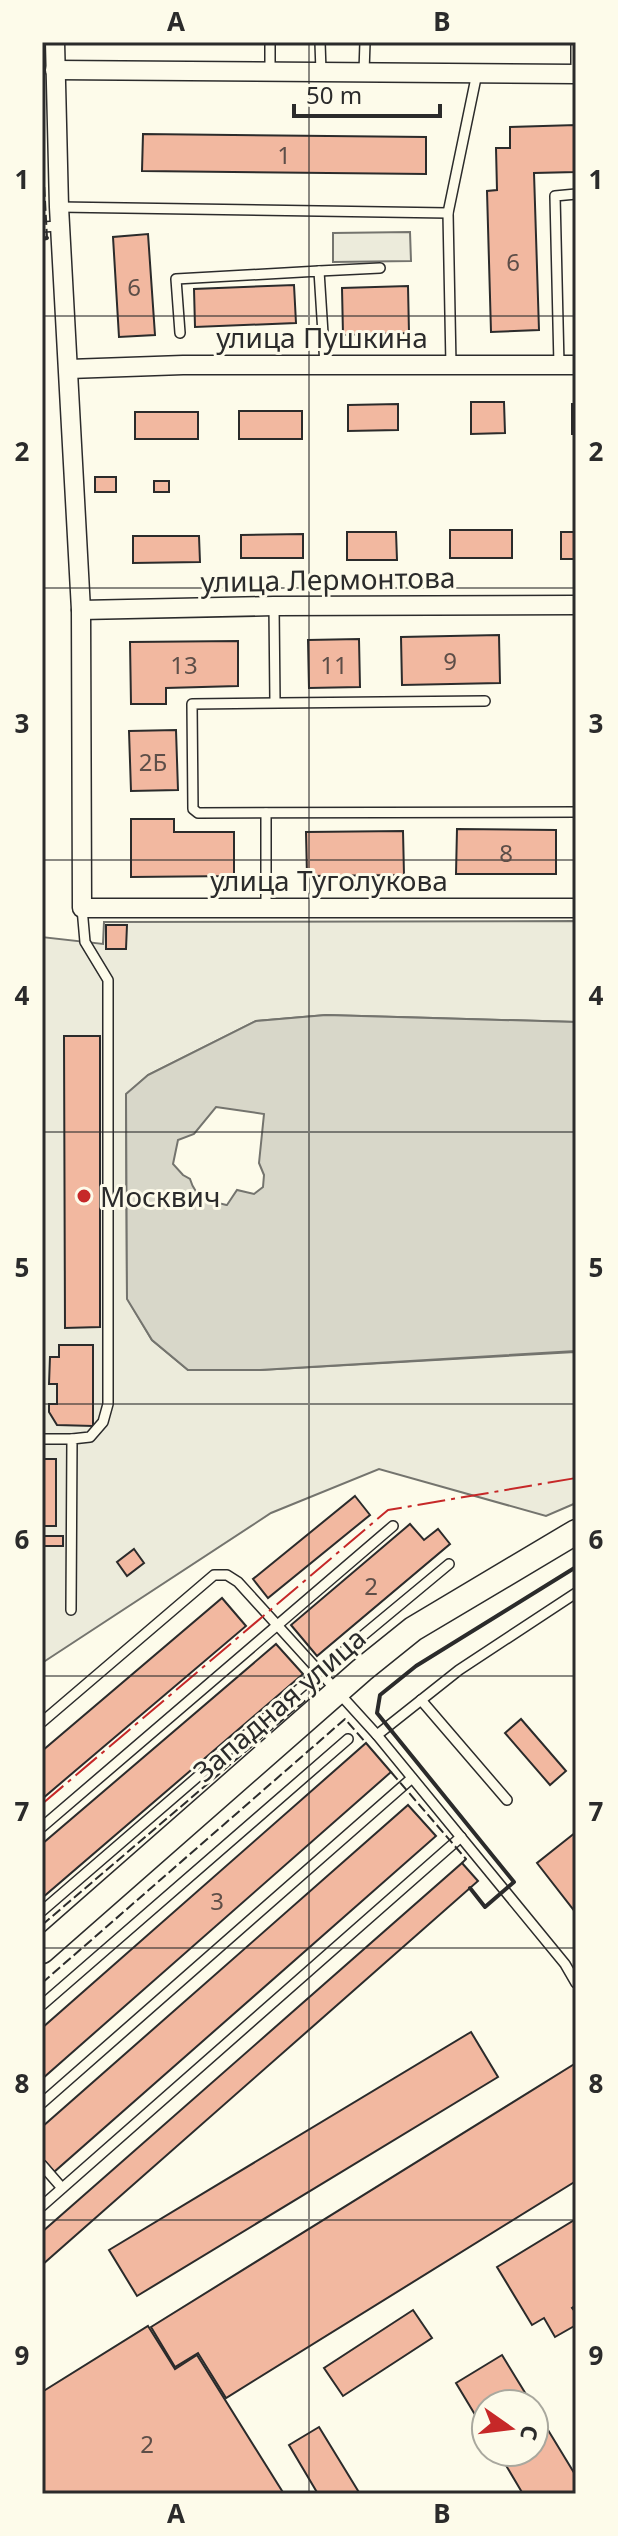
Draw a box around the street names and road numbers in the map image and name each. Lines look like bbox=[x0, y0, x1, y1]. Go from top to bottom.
street label: улица Пушкина bbox=[216, 318, 428, 356]
street label: улица Лермонтова bbox=[200, 558, 456, 600]
street label: улица Туголукова bbox=[210, 861, 448, 899]
street label: Западная улица bbox=[185, 1619, 373, 1789]

